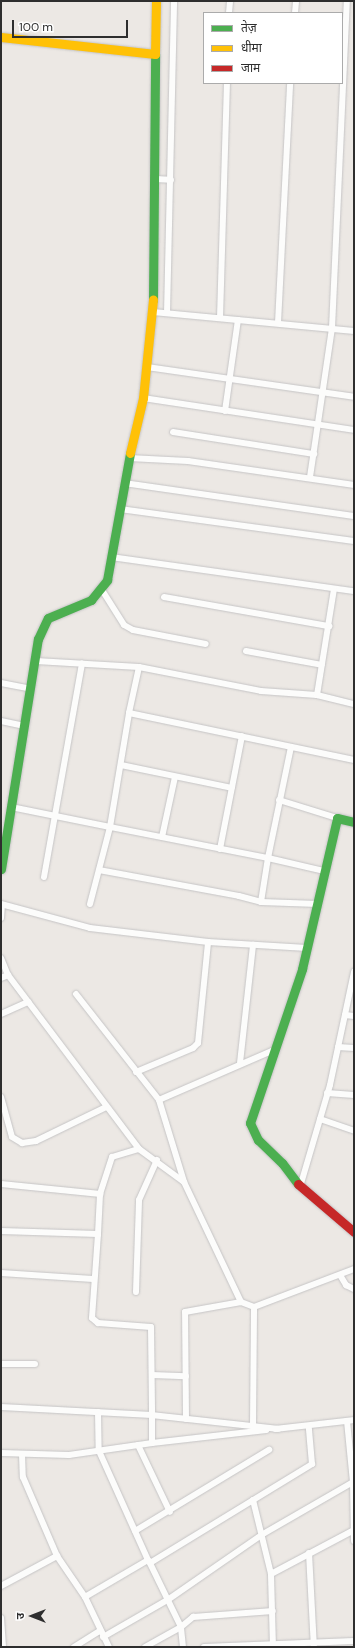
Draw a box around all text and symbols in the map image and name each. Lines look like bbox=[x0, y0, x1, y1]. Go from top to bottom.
scale bar bbox=[14, 12, 130, 38]
legend bbox=[203, 12, 343, 84]
text: 100 m bbox=[19, 19, 53, 35]
text: तेज़ bbox=[241, 20, 257, 36]
text: धीमा bbox=[241, 40, 262, 56]
text: जाम bbox=[241, 60, 260, 76]
north arrow bbox=[12, 1596, 52, 1636]
text: उ bbox=[13, 1613, 27, 1619]

